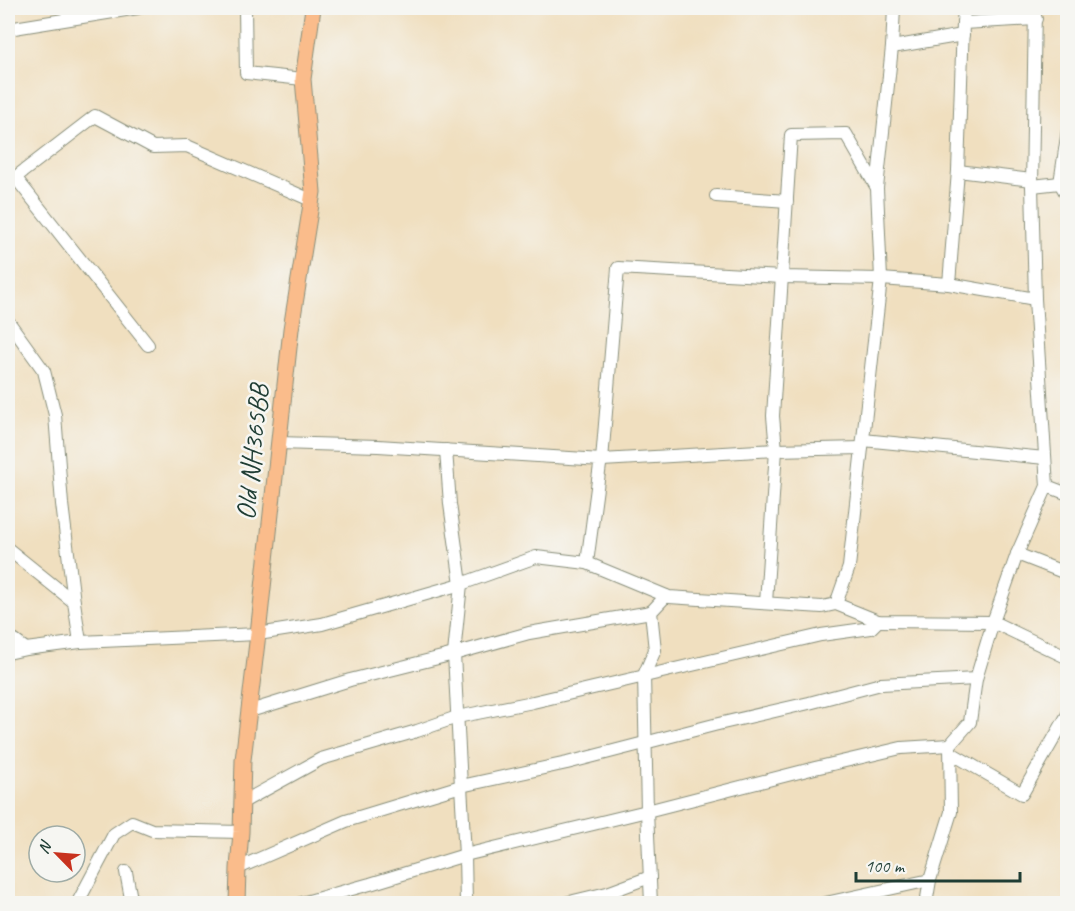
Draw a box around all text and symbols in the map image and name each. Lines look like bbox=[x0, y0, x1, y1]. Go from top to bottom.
street label: Old NH365BB bbox=[227, 380, 277, 522]
north arrow bbox=[27, 824, 87, 884]
text: N bbox=[33, 837, 57, 857]
scale bar bbox=[856, 845, 1020, 883]
text: 100 m bbox=[865, 855, 906, 877]

